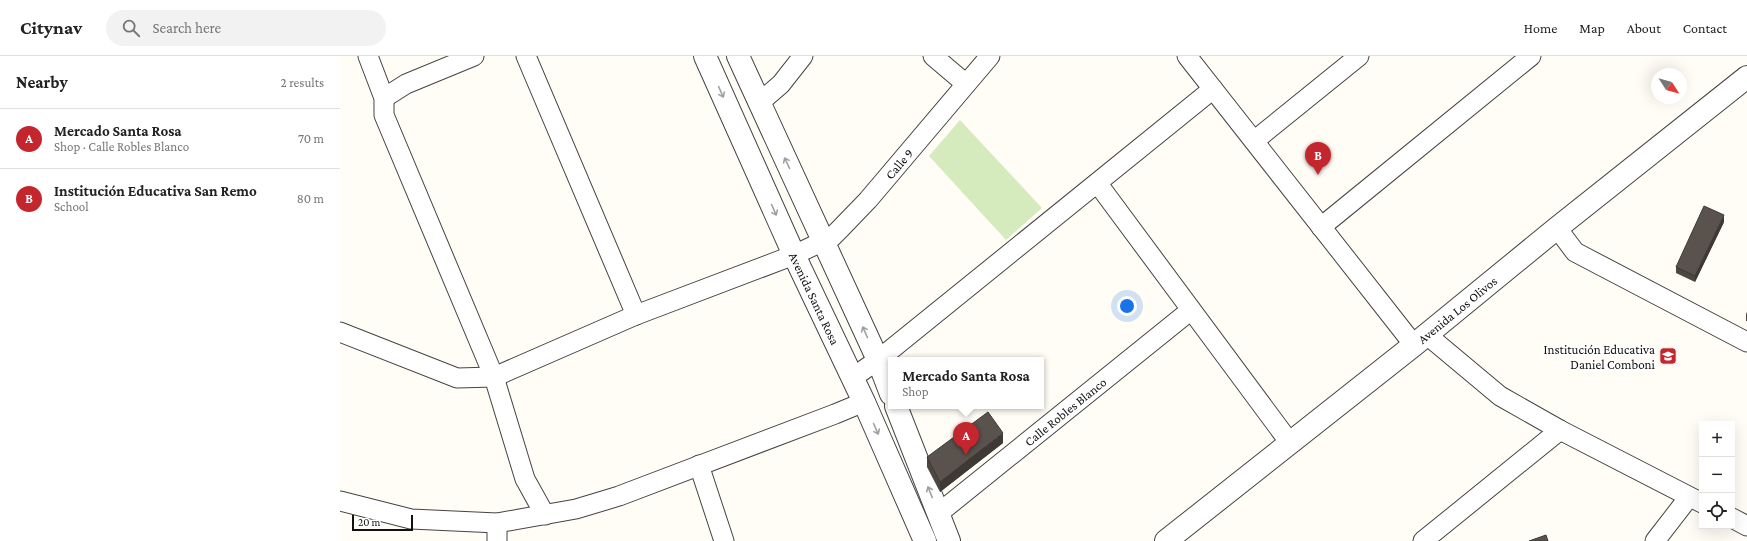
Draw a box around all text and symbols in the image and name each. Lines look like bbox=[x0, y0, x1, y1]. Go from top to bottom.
search box bbox=[106, 10, 386, 46]
text: Citynav bbox=[20, 17, 82, 38]
icon: search bbox=[120, 17, 142, 39]
text: Search here bbox=[152, 20, 221, 36]
text: Home bbox=[1524, 20, 1557, 36]
text: Map bbox=[1579, 20, 1605, 36]
text: About bbox=[1627, 20, 1661, 36]
text: Contact bbox=[1683, 20, 1727, 36]
north arrow bbox=[1651, 68, 1687, 104]
text: Nearby bbox=[16, 73, 68, 92]
text: 2 results bbox=[281, 75, 324, 90]
one-way arrow bbox=[718, 85, 725, 97]
text: Mercado Santa Rosa bbox=[54, 123, 182, 139]
text: A bbox=[25, 131, 33, 146]
text: 70 m bbox=[298, 131, 324, 146]
text: Shop · Calle Robles Blanco bbox=[54, 139, 189, 154]
pin: B bbox=[1305, 142, 1331, 175]
street label: Calle 9 bbox=[882, 146, 916, 182]
one-way arrow bbox=[783, 158, 790, 170]
text: Institución Educativa San Remo bbox=[54, 183, 257, 199]
text: B bbox=[25, 191, 33, 206]
text: 80 m bbox=[297, 191, 324, 206]
text: School bbox=[54, 199, 89, 214]
one-way arrow bbox=[771, 204, 778, 216]
street label: Avenida Santa Rosa bbox=[786, 250, 843, 347]
street label: Avenida Los Olivos bbox=[1415, 273, 1500, 347]
your location bbox=[1117, 296, 1137, 316]
one-way arrow bbox=[861, 327, 868, 339]
place label: Institución Educativa Daniel Comboni bbox=[1544, 342, 1656, 372]
school or university icon: Institución Educativa Daniel Comboni bbox=[1658, 346, 1678, 366]
popup bbox=[888, 357, 1044, 409]
text: Mercado Santa Rosa bbox=[902, 368, 1030, 384]
street label: Calle Robles Blanco bbox=[1021, 374, 1109, 449]
text: Shop bbox=[902, 384, 929, 399]
map controls bbox=[1699, 421, 1735, 529]
button: + bbox=[1699, 421, 1735, 457]
pin: A bbox=[953, 422, 979, 455]
one-way arrow bbox=[873, 423, 881, 435]
button: − bbox=[1699, 457, 1735, 493]
one-way arrow bbox=[926, 486, 933, 498]
button: locate bbox=[1699, 493, 1735, 529]
scale bar bbox=[352, 513, 413, 532]
text: 20 m bbox=[358, 516, 380, 528]

